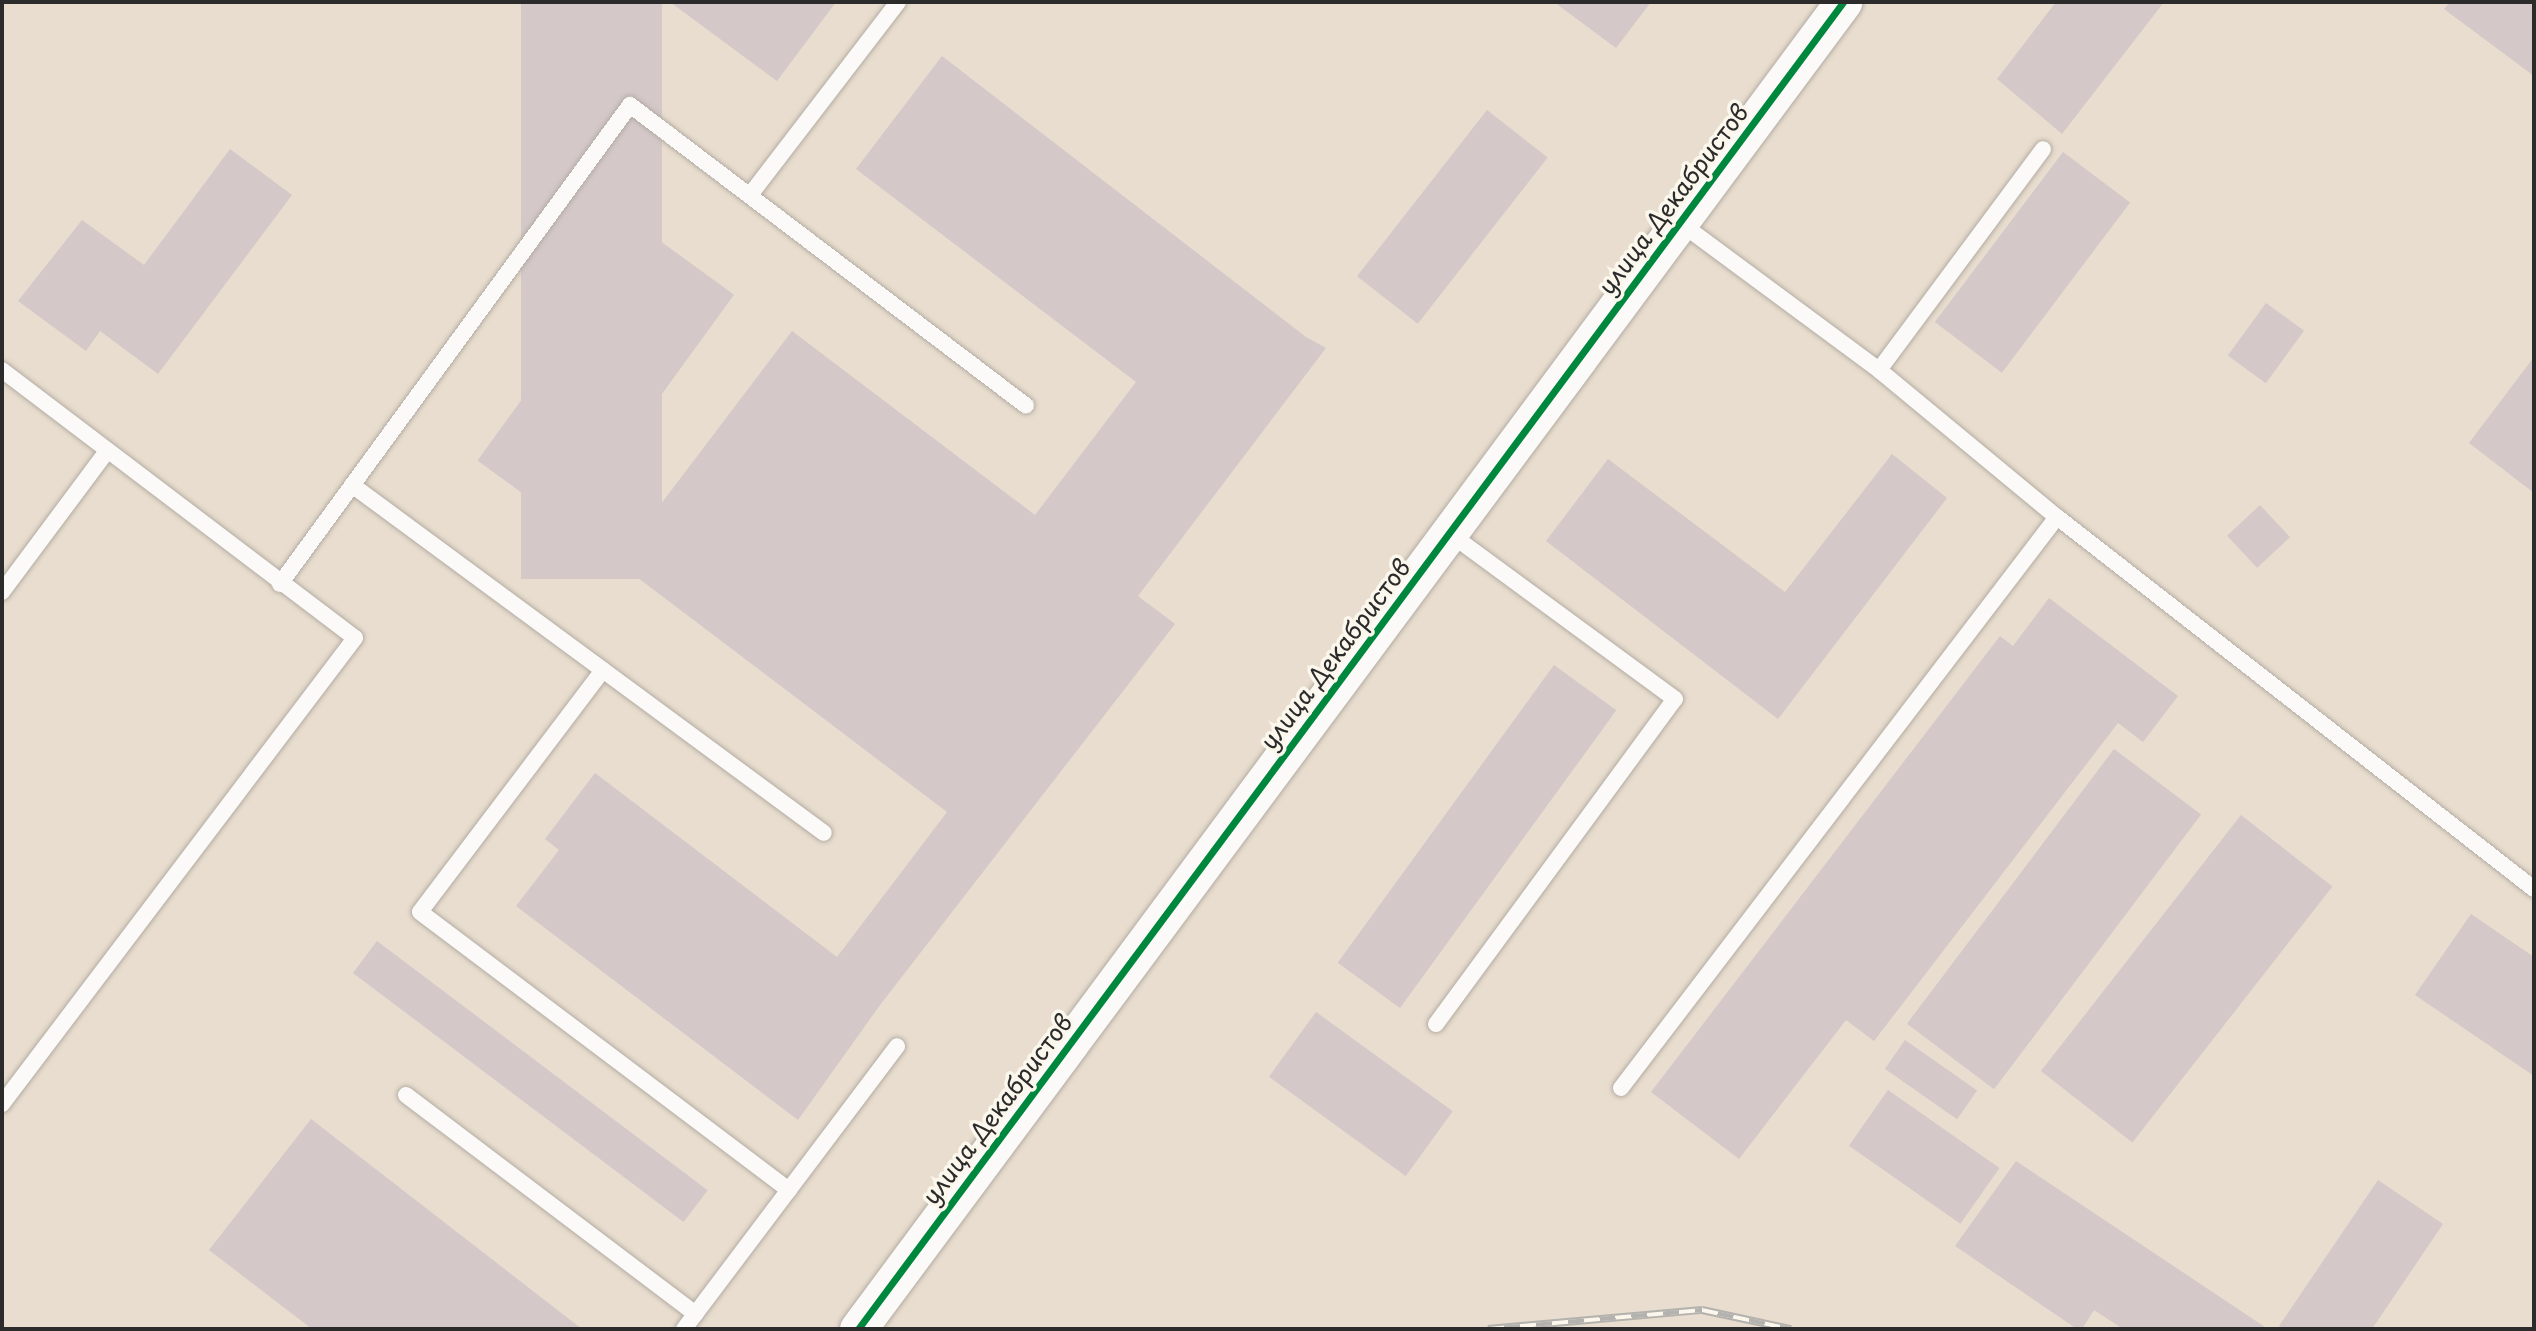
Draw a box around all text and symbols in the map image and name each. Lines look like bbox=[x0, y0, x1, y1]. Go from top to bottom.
street label: улица Декабристов bbox=[1592, 98, 1754, 300]
street label: улица Декабристов bbox=[1254, 553, 1416, 755]
street label: улица Декабристов bbox=[916, 1008, 1078, 1210]

